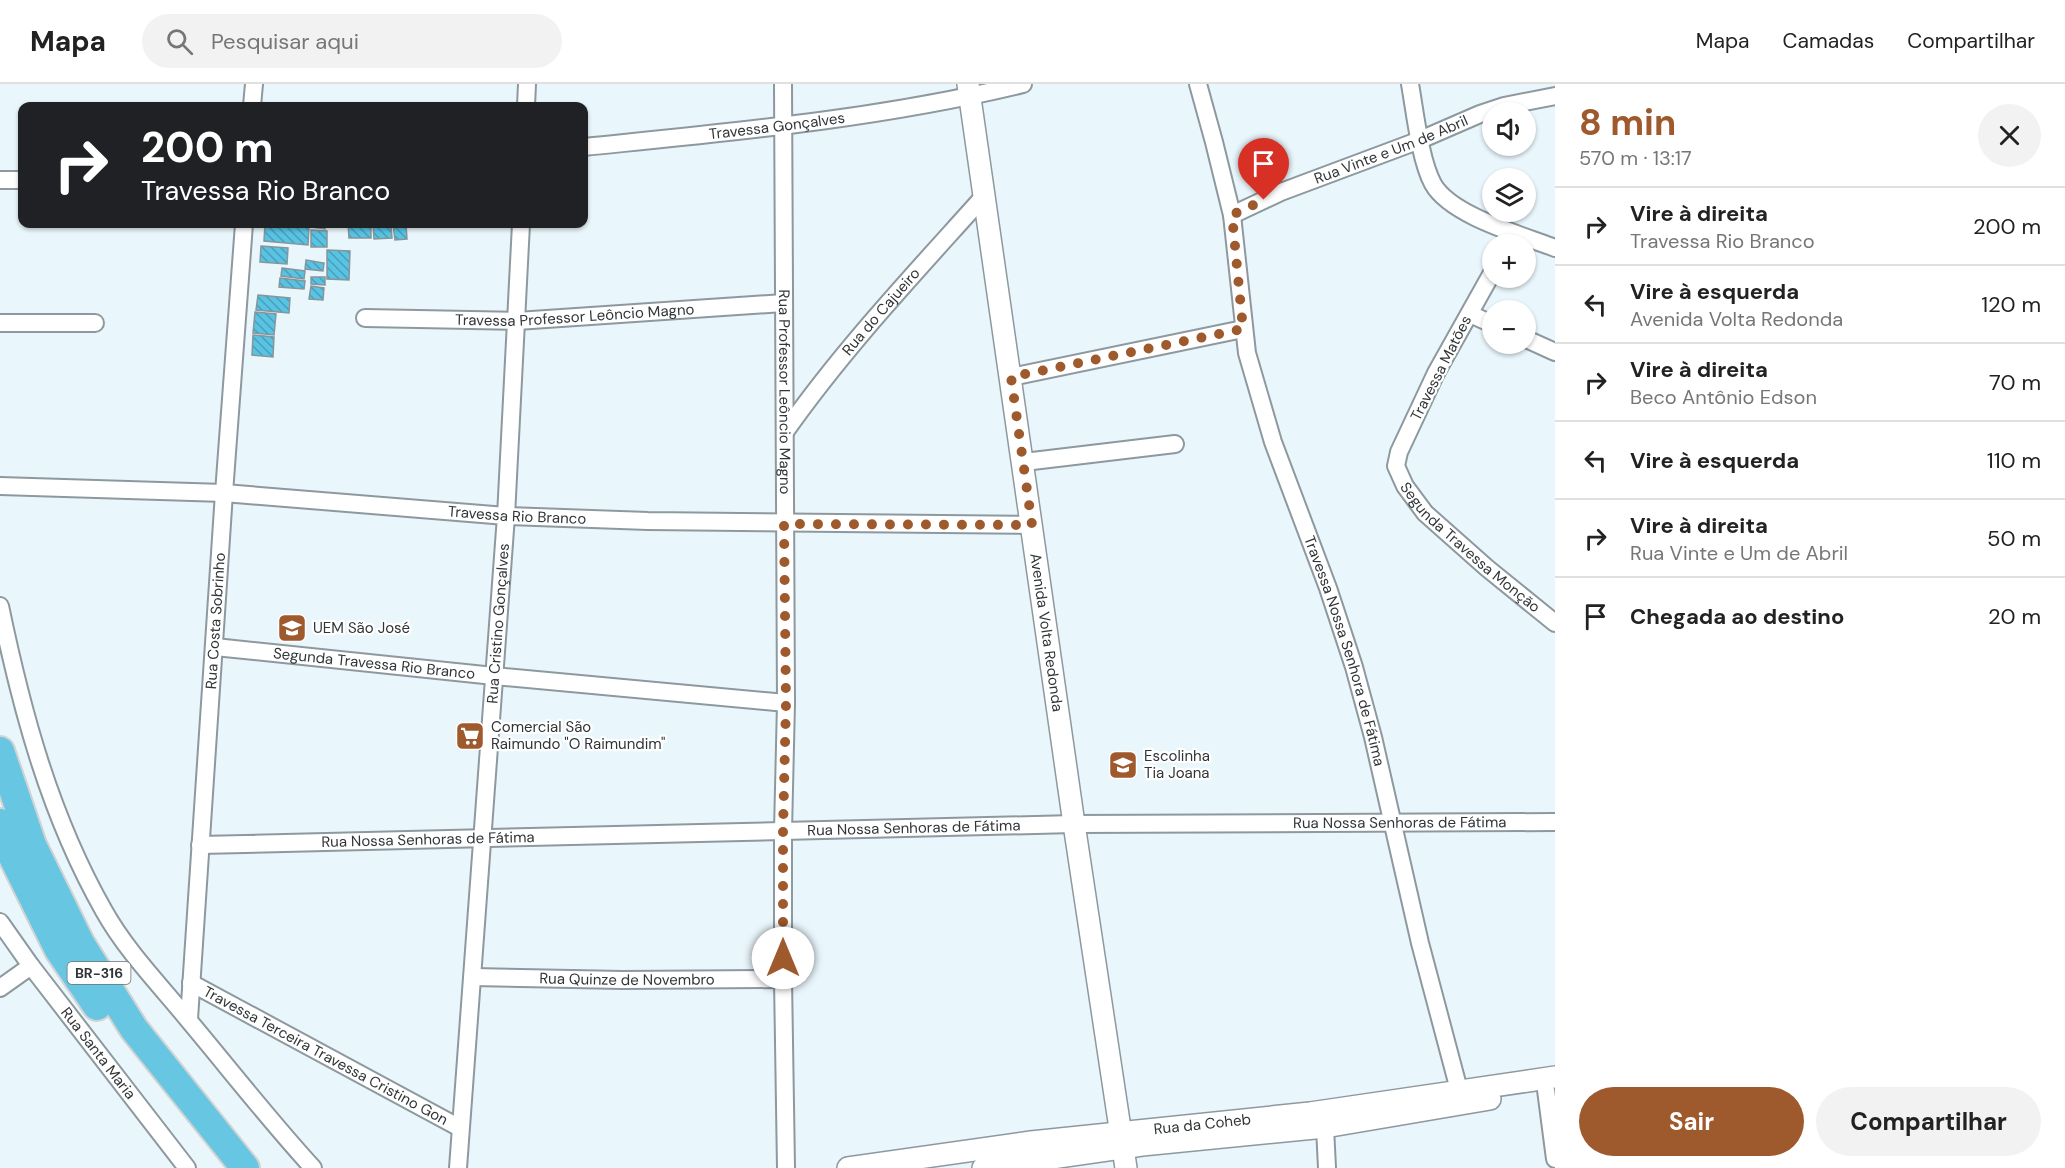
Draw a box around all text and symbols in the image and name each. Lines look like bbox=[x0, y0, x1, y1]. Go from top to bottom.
search box bbox=[142, 14, 562, 68]
text: Mapa bbox=[30, 23, 106, 60]
icon: search bbox=[163, 25, 196, 58]
text: Pesquisar aqui bbox=[211, 27, 359, 56]
text: Mapa bbox=[1696, 27, 1749, 55]
text: Camadas bbox=[1782, 27, 1874, 55]
text: Compartilhar bbox=[1907, 27, 2035, 55]
text: 8 min bbox=[1579, 99, 1676, 146]
map controls bbox=[1482, 102, 1536, 354]
button: sound bbox=[1482, 102, 1536, 156]
button: close bbox=[1978, 104, 2041, 167]
street label: Travessa Gonçalves bbox=[708, 108, 846, 144]
street label: Rua Vinte e Um de Abril bbox=[1311, 110, 1471, 189]
text: 200 m bbox=[141, 120, 274, 175]
icon: right bbox=[42, 126, 120, 204]
pin bbox=[1238, 138, 1289, 200]
text: 570 m · 13:17 bbox=[1579, 145, 1692, 171]
icon: arrive bbox=[1247, 147, 1280, 180]
button: layers bbox=[1482, 168, 1536, 222]
text: Travessa Rio Branco bbox=[141, 173, 390, 208]
text: Vire à direita bbox=[1630, 199, 1768, 228]
icon: right bbox=[1579, 210, 1612, 243]
text: 200 m bbox=[1973, 212, 2041, 241]
text: Travessa Rio Branco bbox=[1630, 228, 1815, 254]
button: + bbox=[1482, 234, 1536, 288]
street label: Rua do Cajueiro bbox=[838, 264, 924, 360]
text: Vire à esquerda bbox=[1630, 277, 1799, 306]
icon: left bbox=[1579, 288, 1612, 321]
street label: Rua Professor Leôncio Magno bbox=[774, 289, 795, 495]
text: 120 m bbox=[1981, 290, 2041, 319]
street label: Travessa Professor Leôncio Magno bbox=[455, 299, 695, 331]
button: − bbox=[1482, 300, 1536, 354]
text: Avenida Volta Redonda bbox=[1630, 306, 1843, 332]
street label: Travessa Matões bbox=[1406, 312, 1476, 424]
text: Vire à direita bbox=[1630, 355, 1768, 384]
icon: right bbox=[1579, 366, 1612, 399]
text: 70 m bbox=[1989, 368, 2041, 397]
text: Beco Antônio Edson bbox=[1630, 384, 1817, 410]
icon: left bbox=[1579, 444, 1612, 477]
text: Vire à esquerda bbox=[1630, 446, 1799, 475]
text: 110 m bbox=[1987, 446, 2041, 475]
street label: Segunda Travessa Monção bbox=[1396, 478, 1544, 617]
street label: Travessa Rio Branco bbox=[447, 501, 587, 529]
text: Vire à direita bbox=[1630, 511, 1768, 540]
icon: right bbox=[1579, 522, 1612, 555]
text: 50 m bbox=[1987, 524, 2041, 553]
street label: Travessa Nossa Senhora de Fátima bbox=[1299, 533, 1389, 768]
text: Rua Vinte e Um de Abril bbox=[1630, 540, 1848, 566]
street label: Rua Cristino Gonçalves bbox=[482, 543, 514, 704]
street label: Rua Costa Sobrinho bbox=[201, 552, 230, 690]
street label: Avenida Volta Redonda bbox=[1025, 552, 1068, 713]
icon: arrive bbox=[1579, 600, 1612, 633]
text: Chegada ao destino bbox=[1630, 602, 1844, 631]
text: 20 m bbox=[1988, 602, 2041, 631]
school or university icon: UEM São José bbox=[276, 612, 308, 644]
place label: UEM São José bbox=[313, 618, 410, 638]
street label: Segunda Travessa Rio Branco bbox=[272, 643, 476, 684]
place label: Comercial São Raimundo "O Raimundim" bbox=[491, 717, 665, 754]
supermarket icon: Comercial São Raimundo "O Raimundim" bbox=[454, 720, 486, 752]
place label: Escolinha Tia Joana bbox=[1144, 746, 1210, 783]
school or university icon: Escolinha Tia Joana bbox=[1107, 749, 1139, 781]
street label: Rua Nossa Senhoras de Fátima bbox=[1293, 812, 1506, 833]
street label: Rua Nossa Senhoras de Fátima bbox=[807, 815, 1021, 840]
street label: Rua Nossa Senhoras de Fátima bbox=[321, 827, 535, 852]
position arrow bbox=[751, 926, 815, 990]
road number: BR-316 bbox=[68, 962, 130, 984]
street label: Rua Quinze de Novembro bbox=[539, 968, 715, 990]
street label: Travessa Terceira Travessa Cristino Gon bbox=[200, 982, 451, 1130]
street label: Rua Santa Maria bbox=[56, 1003, 140, 1103]
button: Sair bbox=[1579, 1087, 1804, 1156]
button: Compartilhar bbox=[1816, 1087, 2041, 1156]
street label: Rua da Coheb bbox=[1153, 1109, 1252, 1139]

